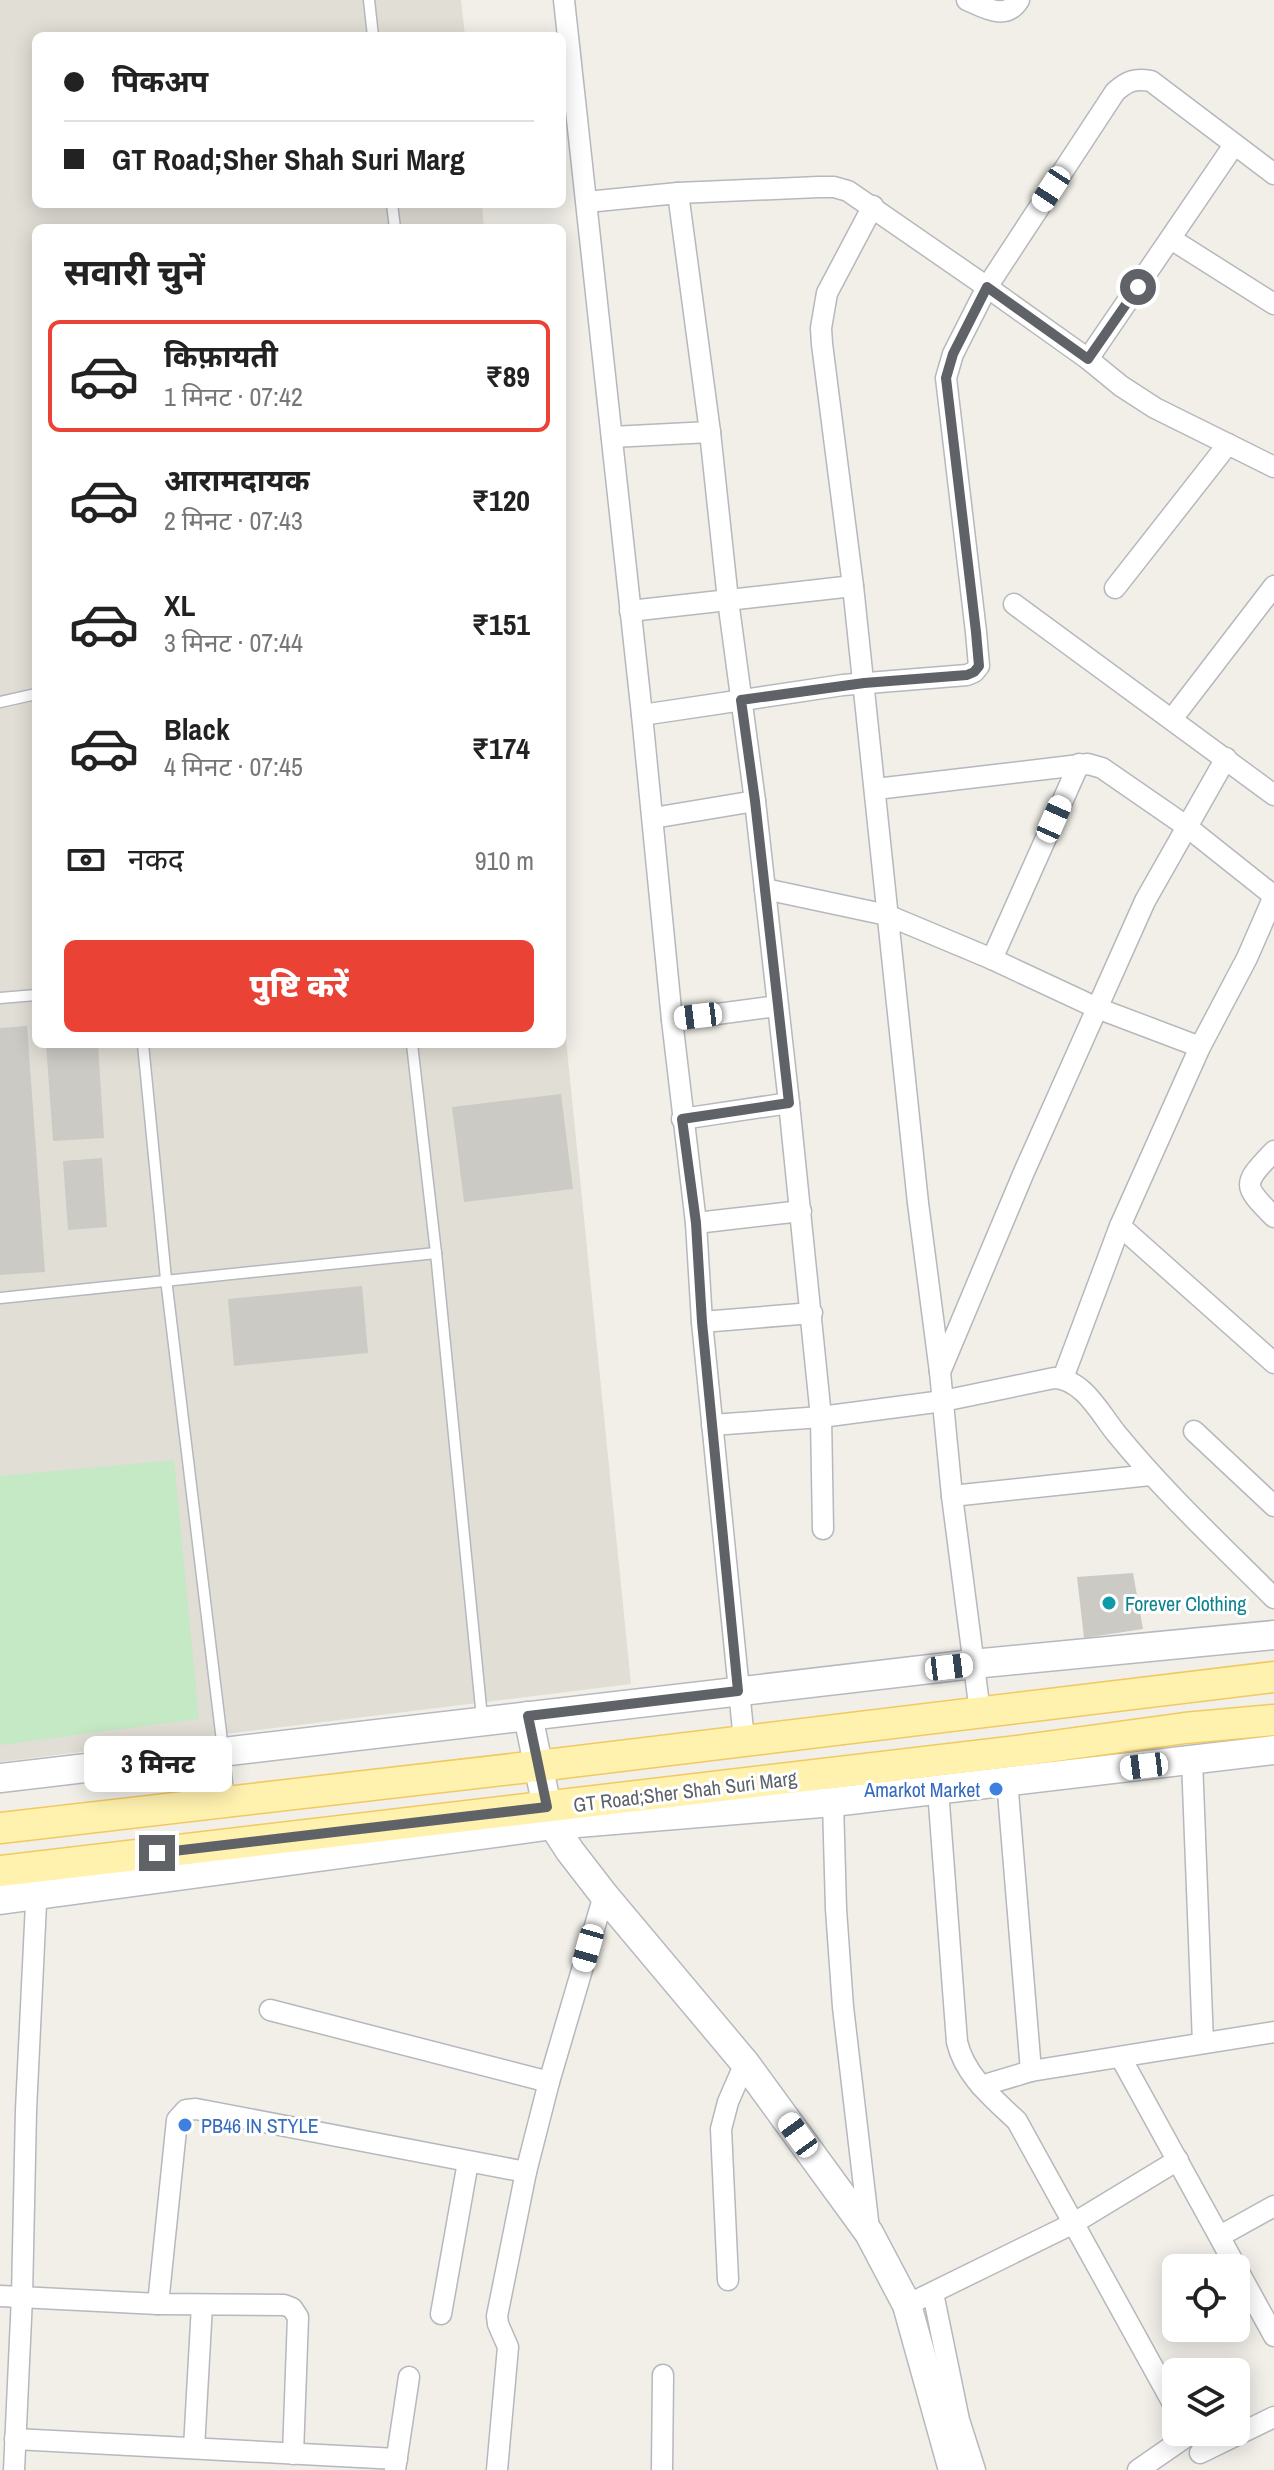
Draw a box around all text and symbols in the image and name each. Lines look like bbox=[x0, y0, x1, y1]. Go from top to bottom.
text: पिकअप bbox=[112, 61, 208, 101]
text: GT Road;Sher Shah Suri Marg bbox=[112, 139, 465, 179]
car bbox=[1028, 162, 1074, 216]
text: सवारी चुनें bbox=[64, 248, 205, 296]
route start bbox=[1120, 269, 1156, 305]
text: किफ़ायती bbox=[164, 336, 278, 376]
icon: car bbox=[68, 340, 140, 412]
text: ₹89 bbox=[485, 356, 530, 396]
text: 1 मिनट · 07:42 bbox=[164, 379, 303, 414]
text: आरामदायक bbox=[164, 460, 310, 500]
icon: car bbox=[68, 464, 140, 536]
text: ₹120 bbox=[472, 480, 530, 520]
text: 2 मिनट · 07:43 bbox=[164, 503, 303, 538]
text: XL bbox=[164, 585, 195, 625]
icon: car bbox=[68, 588, 140, 660]
text: ₹151 bbox=[472, 604, 530, 644]
text: 3 मिनट · 07:44 bbox=[164, 625, 303, 660]
text: Black bbox=[164, 709, 230, 749]
icon: car bbox=[68, 712, 140, 784]
text: ₹174 bbox=[472, 728, 530, 768]
text: 4 मिनट · 07:45 bbox=[164, 749, 303, 784]
car bbox=[1033, 792, 1075, 846]
icon: cash bbox=[64, 838, 108, 882]
text: नकद bbox=[128, 839, 184, 879]
text: 910 m bbox=[475, 843, 534, 878]
button: पुष्टि करें bbox=[64, 940, 534, 1032]
car bbox=[673, 1001, 723, 1031]
place label: Forever Clothing bbox=[1125, 1590, 1246, 1617]
marker: Forever Clothing bbox=[1100, 1594, 1118, 1612]
car bbox=[924, 1652, 974, 1682]
callout: 3 मिनट bbox=[83, 1737, 231, 1793]
text: 3 मिनट bbox=[121, 1746, 195, 1781]
car bbox=[1119, 1751, 1169, 1781]
street label: GT Road;Sher Shah Suri Marg bbox=[572, 1764, 798, 1818]
place label: Amarkot Market bbox=[863, 1776, 980, 1803]
marker: Amarkot Market bbox=[987, 1780, 1005, 1798]
route end bbox=[139, 1835, 175, 1871]
car bbox=[570, 1922, 606, 1974]
car bbox=[774, 2109, 822, 2161]
place label: PB46 IN STYLE bbox=[201, 2112, 319, 2139]
marker: PB46 IN STYLE bbox=[176, 2116, 194, 2134]
map controls bbox=[1162, 2254, 1250, 2446]
button: locate bbox=[1162, 2254, 1250, 2342]
button: layers bbox=[1162, 2358, 1250, 2446]

